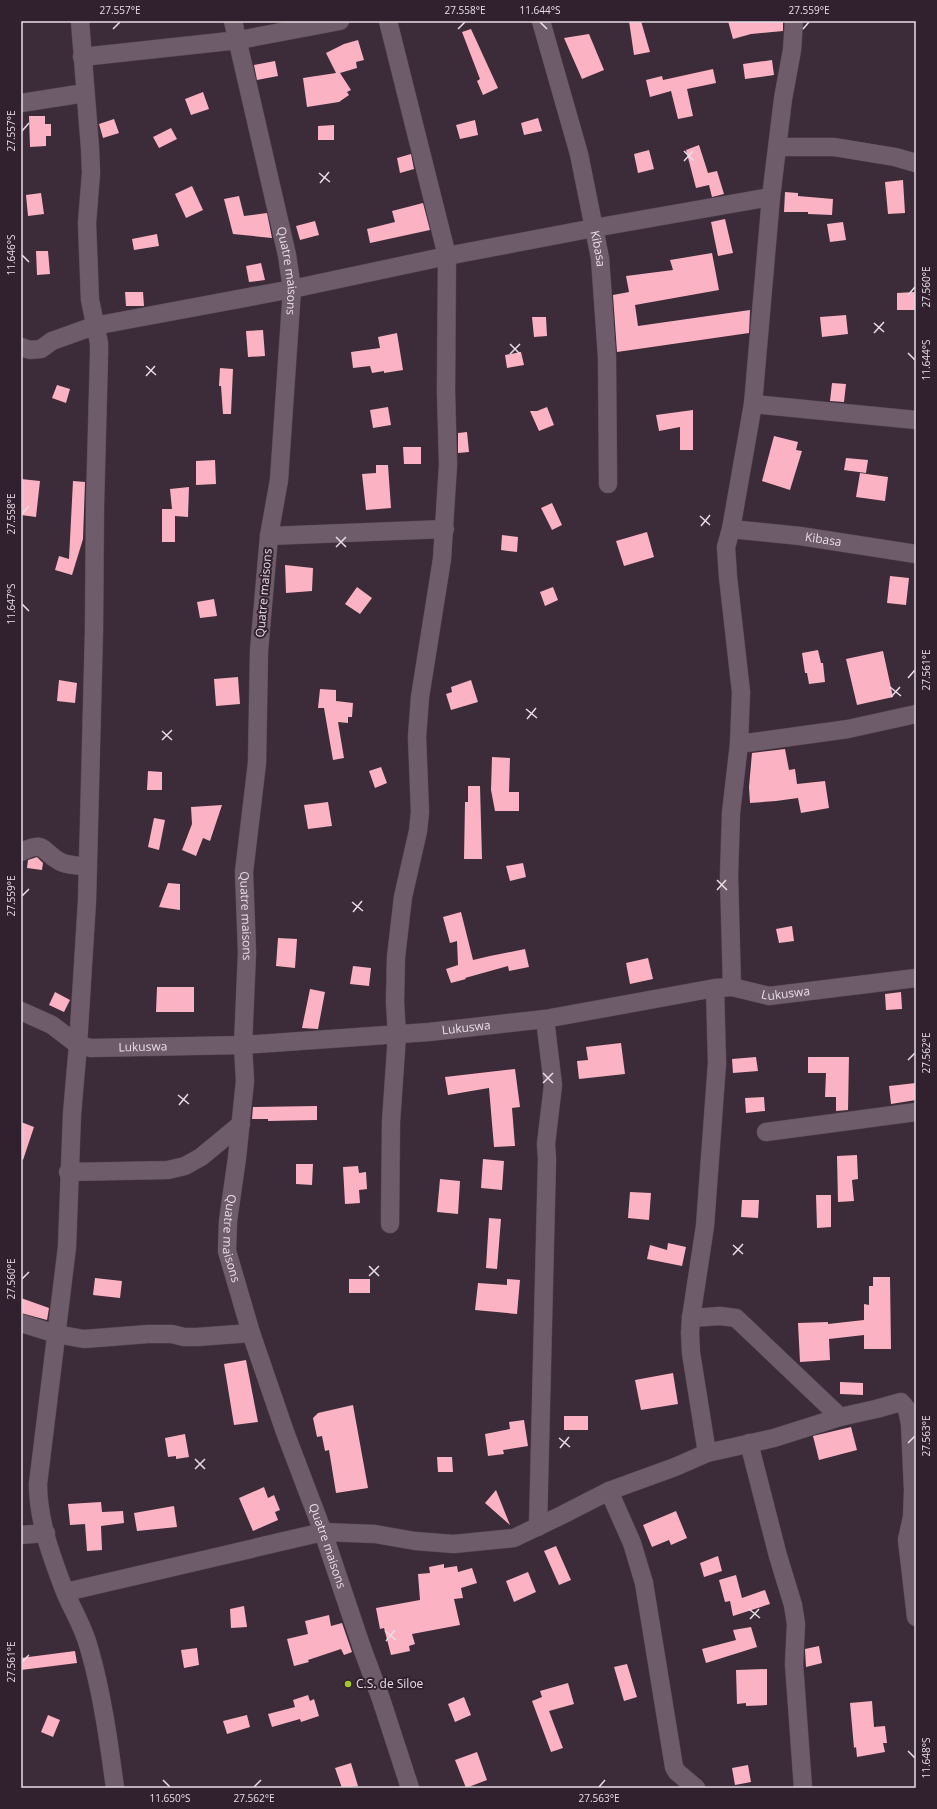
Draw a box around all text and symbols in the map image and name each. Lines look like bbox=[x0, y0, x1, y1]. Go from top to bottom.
text: 27.557°E bbox=[99, 3, 141, 17]
text: 27.558°E bbox=[444, 3, 486, 17]
text: 11.644°S bbox=[520, 3, 560, 17]
text: 27.559°E bbox=[788, 3, 830, 17]
text: 27.557°E bbox=[4, 110, 18, 152]
street label: Quatre maisons bbox=[273, 225, 301, 316]
street label: Kibasa bbox=[587, 229, 610, 268]
text: 11.646°S bbox=[4, 235, 18, 275]
text: 27.560°E bbox=[919, 266, 933, 308]
text: 11.644°S bbox=[919, 340, 933, 380]
text: 27.558°E bbox=[4, 493, 18, 535]
street label: Kibasa bbox=[804, 528, 843, 550]
street label: Quatre maisons bbox=[251, 548, 276, 638]
text: 11.647°S bbox=[4, 584, 18, 624]
text: 27.561°E bbox=[919, 649, 933, 691]
street label: Quatre maisons bbox=[236, 871, 256, 961]
text: 27.559°E bbox=[4, 875, 18, 917]
street label: Lukuswa bbox=[760, 982, 811, 1004]
street label: Lukuswa bbox=[441, 1016, 491, 1039]
text: 27.562°E bbox=[919, 1032, 933, 1074]
street label: Lukuswa bbox=[118, 1037, 167, 1055]
street label: Quatre maisons bbox=[219, 1193, 245, 1285]
text: 27.560°E bbox=[4, 1258, 18, 1300]
text: 27.563°E bbox=[919, 1415, 933, 1457]
street label: Quatre maisons bbox=[305, 1501, 350, 1591]
text: 27.561°E bbox=[4, 1641, 18, 1683]
place label: C.S. de Siloe bbox=[356, 1675, 424, 1692]
marker: C.S. de Siloe bbox=[343, 1679, 353, 1689]
text: 11.648°S bbox=[919, 1738, 933, 1778]
text: 11.650°S bbox=[150, 1791, 190, 1805]
text: 27.562°E bbox=[233, 1791, 275, 1805]
text: 27.563°E bbox=[578, 1791, 620, 1805]

